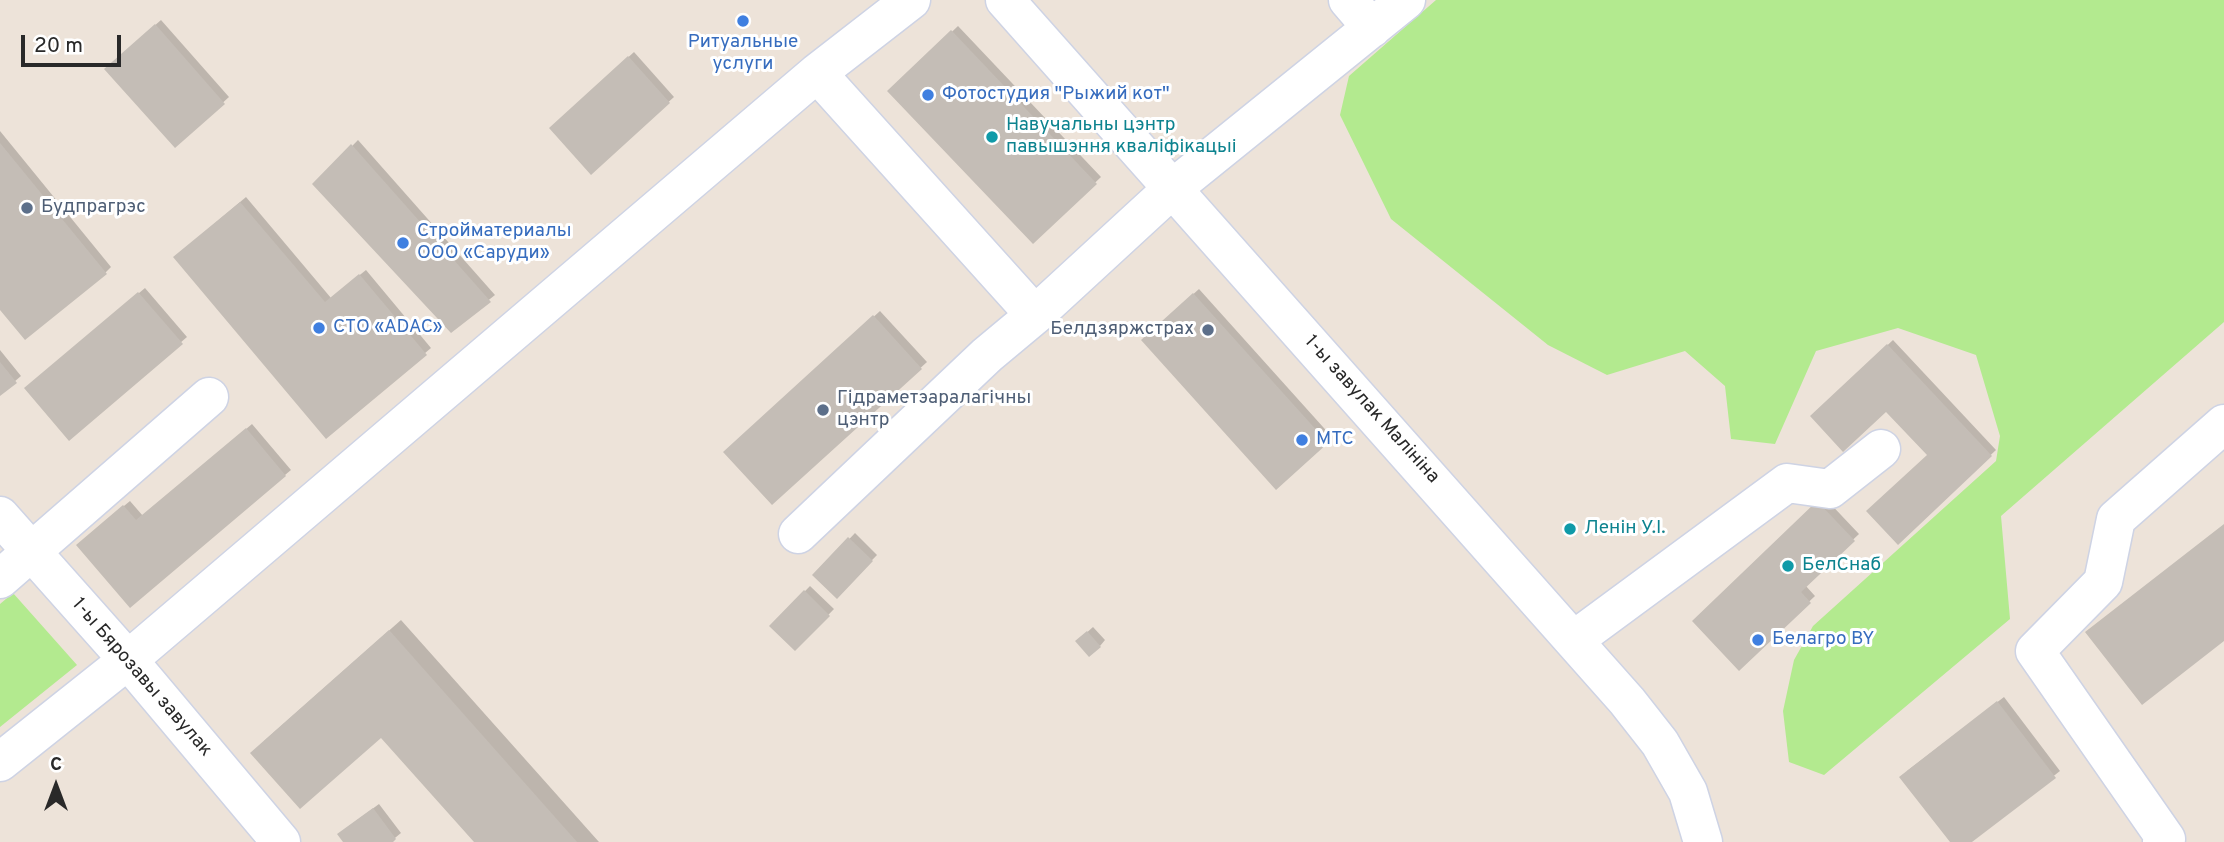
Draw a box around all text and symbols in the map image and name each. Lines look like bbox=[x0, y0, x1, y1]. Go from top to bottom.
marker: Ритуальные услуги bbox=[735, 13, 751, 29]
scale bar bbox=[24, 21, 124, 65]
place label: Ритуальные услуги bbox=[688, 32, 798, 76]
text: 20 m bbox=[34, 33, 83, 60]
place label: Фотостудия "Рыжий кот" bbox=[942, 84, 1170, 106]
marker: Фотостудия "Рыжий кот" bbox=[920, 87, 936, 103]
place label: Навучальны цэнтр павышэння кваліфікацыі bbox=[1006, 115, 1237, 159]
marker: Навучальны цэнтр павышэння кваліфікацыі bbox=[984, 129, 1000, 145]
place label: Будпрагрэс bbox=[41, 197, 146, 219]
marker: Будпрагрэс bbox=[19, 200, 35, 216]
place label: Стройматериалы ООО «Саруди» bbox=[417, 221, 571, 265]
marker: Стройматериалы ООО «Саруди» bbox=[395, 235, 411, 251]
place label: СТО «ADAC» bbox=[333, 317, 443, 339]
place label: Белдзяржстрах bbox=[1050, 319, 1194, 341]
marker: СТО «ADAC» bbox=[311, 320, 327, 336]
marker: Белдзяржстрах bbox=[1200, 322, 1216, 338]
street label: 1-ы завулак Малініна bbox=[1299, 331, 1443, 489]
place label: Гідраметэаралагічны цэнтр bbox=[837, 388, 1031, 432]
marker: Гідраметэаралагічны цэнтр bbox=[815, 402, 831, 418]
place label: МТС bbox=[1316, 429, 1354, 451]
marker: МТС bbox=[1294, 432, 1310, 448]
place label: Ленін У.І. bbox=[1584, 518, 1665, 540]
marker: Ленін У.І. bbox=[1562, 521, 1578, 537]
place label: БелСнаб bbox=[1802, 555, 1881, 577]
marker: БелСнаб bbox=[1780, 558, 1796, 574]
street label: 1-ы Бярозавы завулак bbox=[66, 594, 216, 762]
place label: Белагро BY bbox=[1772, 629, 1874, 651]
marker: Белагро BY bbox=[1750, 632, 1766, 648]
north arrow bbox=[21, 751, 91, 821]
text: С bbox=[50, 753, 62, 777]

